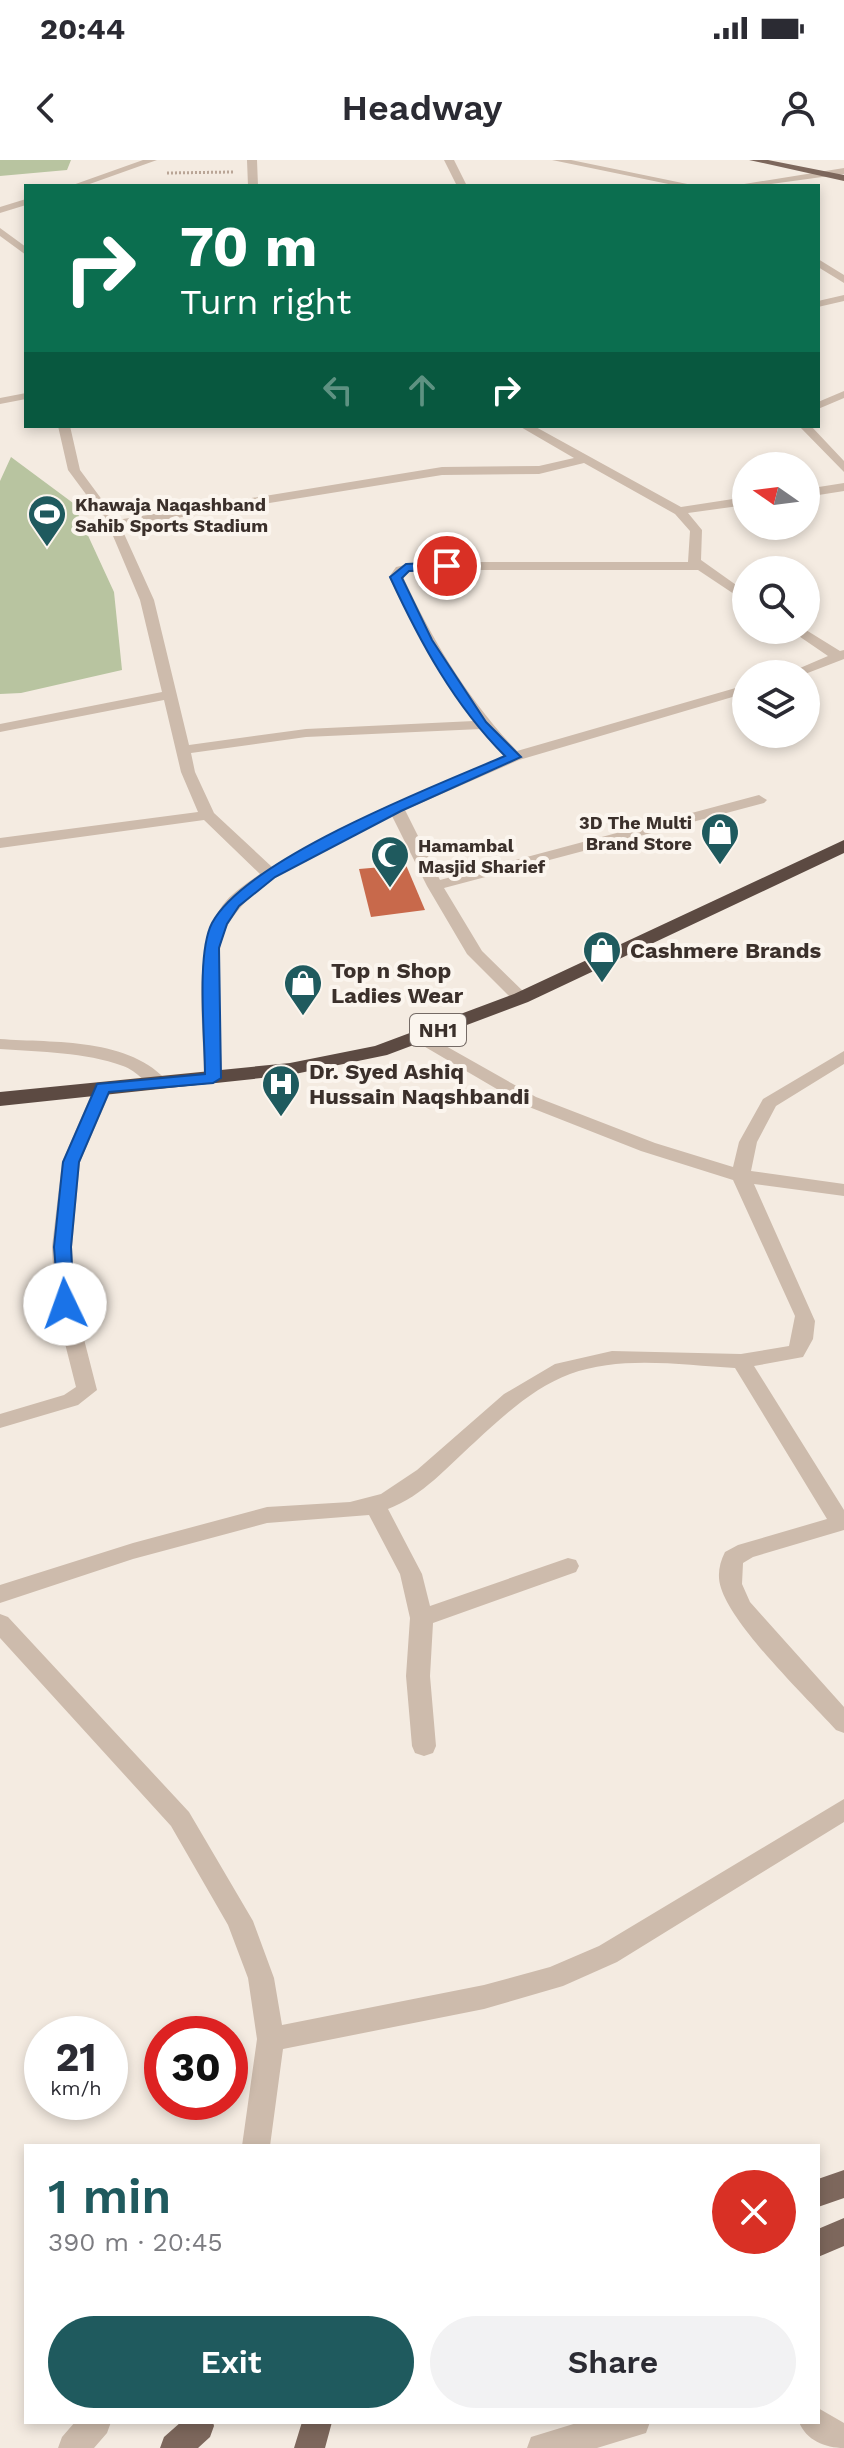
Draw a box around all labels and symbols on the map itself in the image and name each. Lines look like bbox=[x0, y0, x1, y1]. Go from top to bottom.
north arrow bbox=[732, 452, 820, 540]
sports icon: Khawaja Naqashband Sahib Sports Stadium bbox=[26, 493, 68, 548]
place label: Khawaja Naqashband Sahib Sports Stadium bbox=[75, 494, 268, 536]
pin bbox=[413, 532, 481, 600]
shop icon: 3D The Multi Brand Store bbox=[699, 811, 741, 866]
place label: 3D The Multi Brand Store bbox=[579, 812, 692, 854]
mosque icon: Hamambal Masjid Sharief bbox=[369, 834, 411, 889]
place label: Hamambal Masjid Sharief bbox=[418, 835, 546, 877]
shop icon: Cashmere Brands bbox=[581, 929, 623, 984]
place label: Cashmere Brands bbox=[630, 938, 821, 963]
place label: Top n Shop Ladies Wear bbox=[331, 958, 464, 1008]
shop icon: Top n Shop Ladies Wear bbox=[282, 962, 324, 1017]
road number: NH1 bbox=[410, 1014, 466, 1046]
place label: Dr. Syed Ashiq Hussain Naqshbandi bbox=[309, 1059, 530, 1109]
hospital icon: Dr. Syed Ashiq Hussain Naqshbandi bbox=[260, 1063, 302, 1118]
position arrow bbox=[23, 1262, 107, 1346]
speed limit sign: 30 bbox=[144, 2016, 248, 2120]

